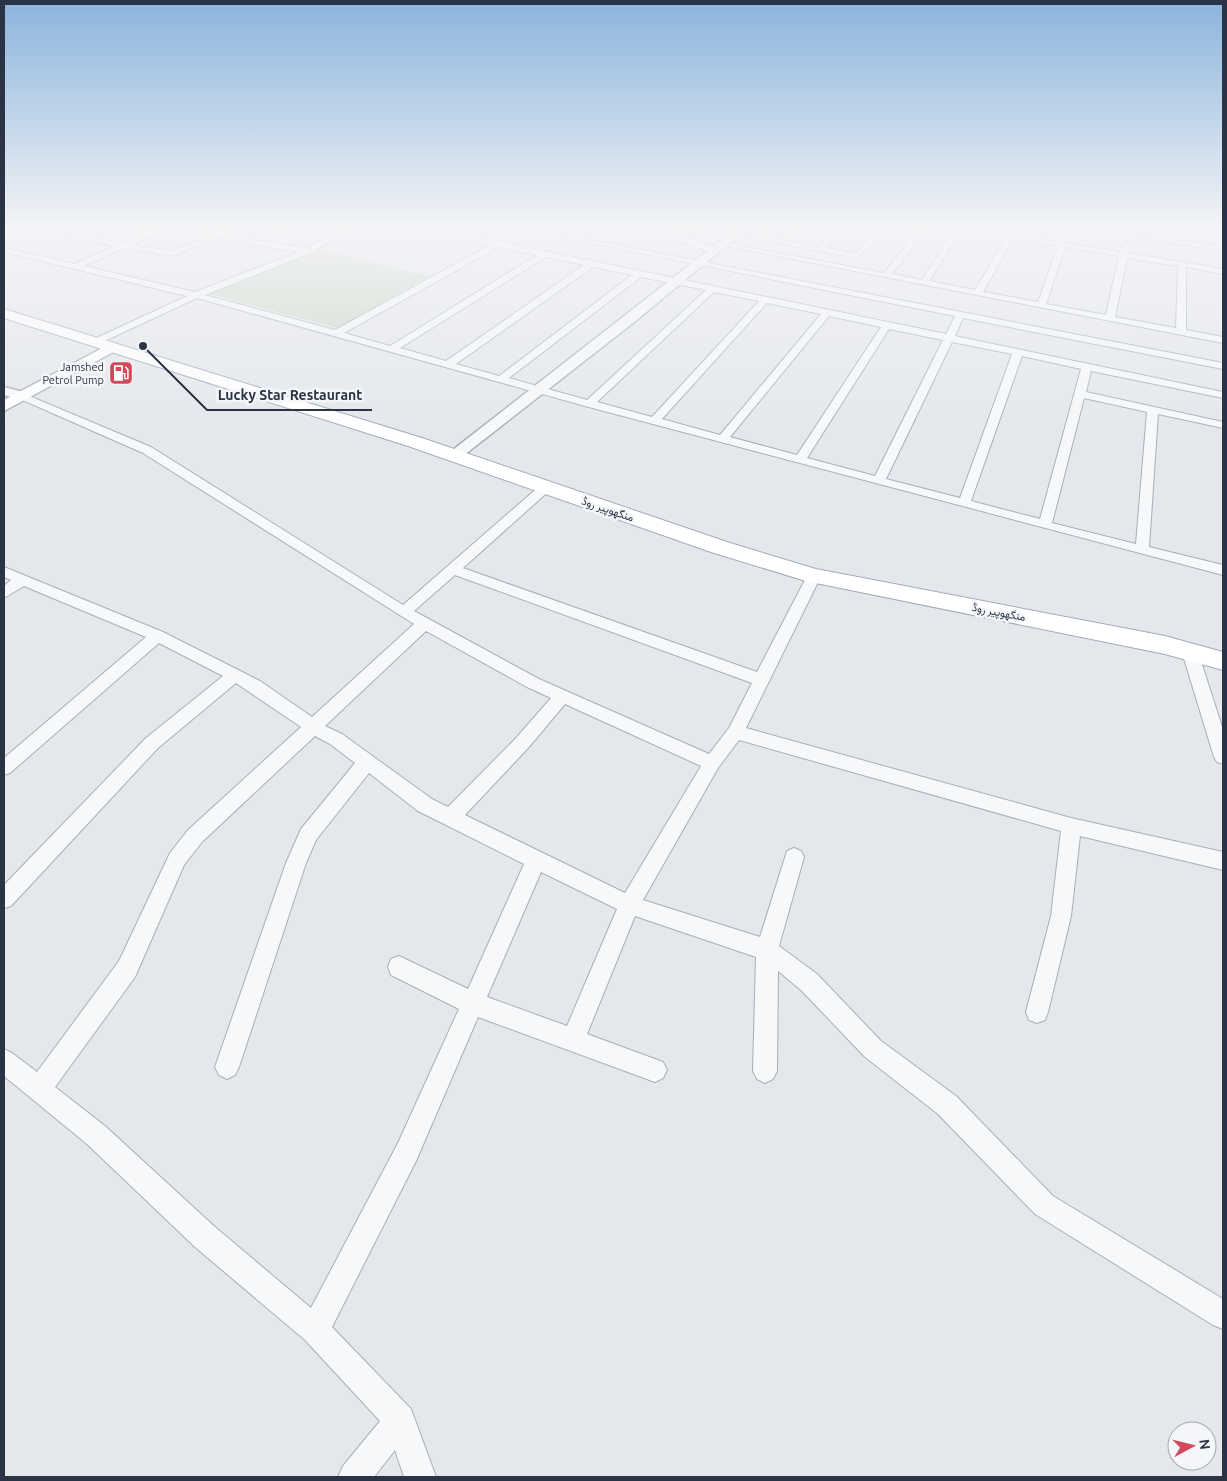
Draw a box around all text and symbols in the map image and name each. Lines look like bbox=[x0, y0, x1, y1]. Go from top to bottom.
fuel station icon: Jamshed Petrol Pump bbox=[108, 360, 134, 386]
place label: Jamshed Petrol Pump bbox=[42, 361, 104, 386]
callout: Lucky Star Restaurant bbox=[207, 381, 372, 410]
text: Lucky Star Restaurant bbox=[218, 387, 362, 403]
street label: منگھوپیر روڈ bbox=[580, 494, 636, 525]
street label: منگھوپیر روڈ bbox=[971, 601, 1027, 625]
north arrow bbox=[1167, 1421, 1217, 1471]
text: N bbox=[1196, 1438, 1213, 1451]

